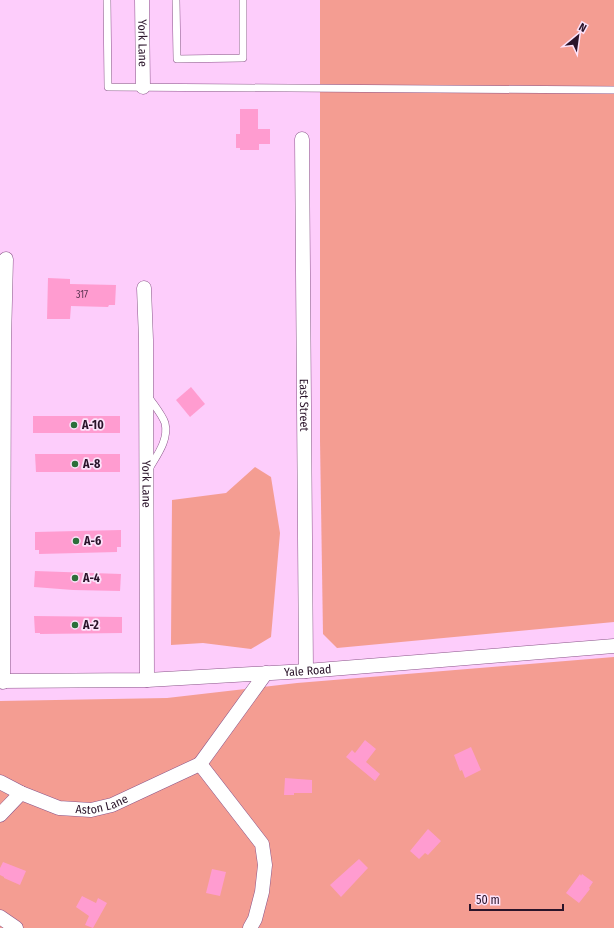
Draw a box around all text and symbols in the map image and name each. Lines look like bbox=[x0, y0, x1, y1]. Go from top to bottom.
north arrow bbox=[558, 16, 598, 56]
street label: York Lane bbox=[135, 19, 150, 67]
text: N bbox=[577, 20, 589, 35]
house number: 317 bbox=[76, 289, 88, 301]
street label: East Street bbox=[297, 379, 311, 431]
place label: A-10 bbox=[81, 418, 104, 432]
marker: A-10 bbox=[69, 420, 79, 430]
place label: A-8 bbox=[82, 457, 101, 471]
marker: A-8 bbox=[70, 459, 80, 469]
street label: York Lane bbox=[139, 460, 153, 508]
place label: A-6 bbox=[83, 534, 101, 548]
marker: A-6 bbox=[71, 536, 81, 546]
place label: A-4 bbox=[82, 571, 100, 585]
marker: A-4 bbox=[70, 573, 80, 583]
place label: A-2 bbox=[82, 618, 99, 632]
marker: A-2 bbox=[70, 620, 80, 630]
street label: Yale Road bbox=[284, 662, 332, 679]
street label: Aston Lane bbox=[75, 792, 130, 817]
scale bar bbox=[470, 886, 563, 912]
text: 50 m bbox=[476, 893, 500, 907]

